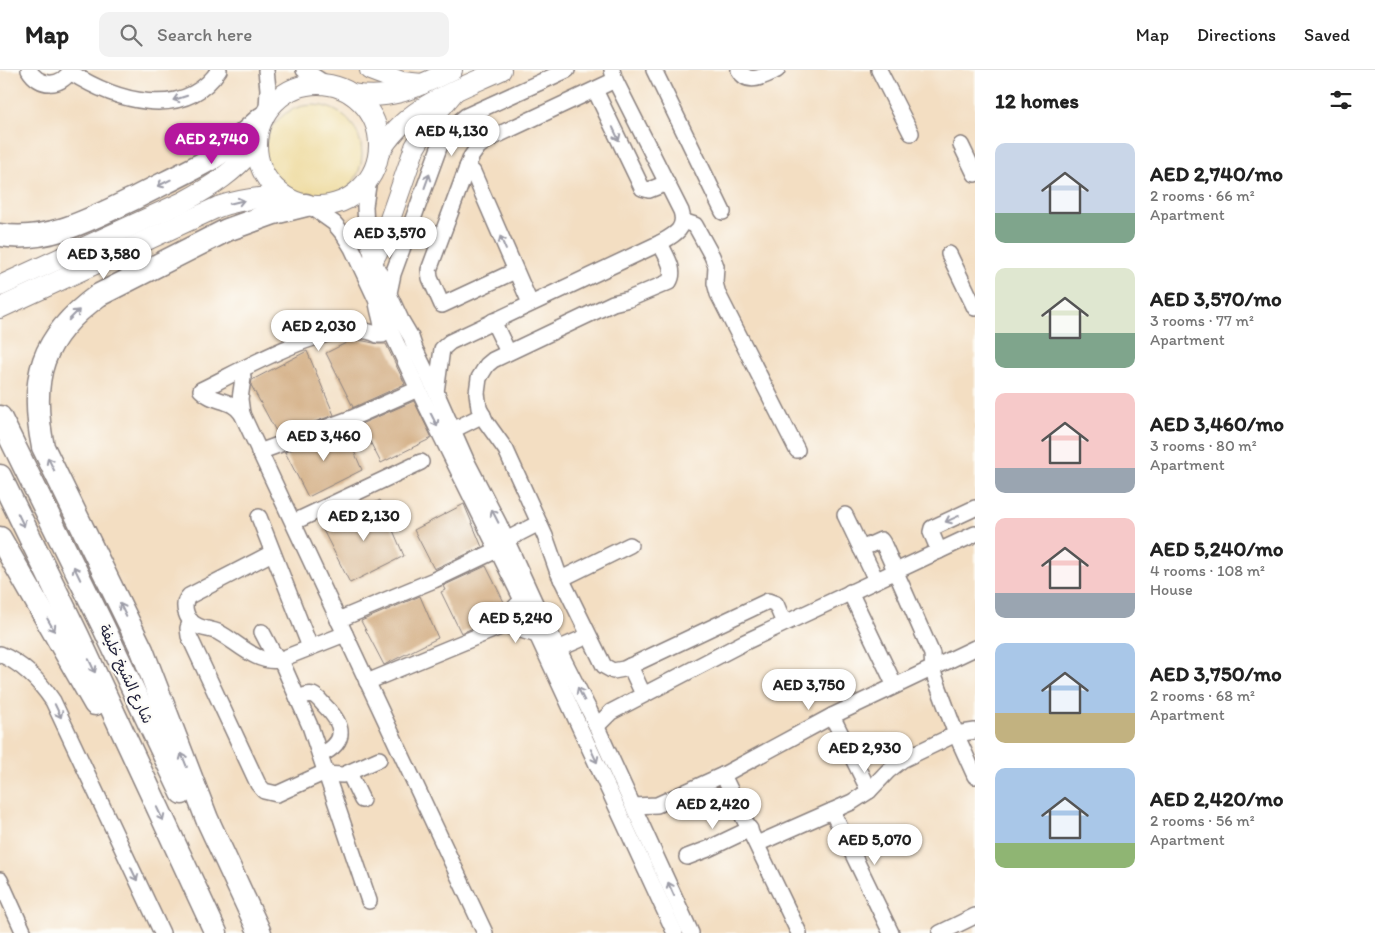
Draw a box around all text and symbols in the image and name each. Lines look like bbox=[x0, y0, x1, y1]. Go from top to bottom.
search box bbox=[99, 12, 449, 57]
text: Map bbox=[25, 20, 69, 49]
icon: search bbox=[117, 21, 145, 49]
text: Search here bbox=[157, 23, 252, 46]
text: Map bbox=[1136, 24, 1169, 46]
text: Directions bbox=[1197, 24, 1276, 46]
text: Saved bbox=[1304, 24, 1350, 46]
icon: filters bbox=[1327, 86, 1355, 114]
text: 12 homes bbox=[995, 88, 1079, 113]
one-way arrow bbox=[172, 93, 188, 103]
pin: AED 4,130 bbox=[395, 114, 509, 157]
text: AED 4,130 bbox=[416, 121, 488, 140]
pin: AED 2,740 bbox=[155, 122, 269, 165]
one-way arrow bbox=[611, 126, 621, 141]
text: AED 2,740 bbox=[175, 129, 249, 148]
text: AED 2,740/mo bbox=[1150, 161, 1283, 186]
icon: home bbox=[1035, 163, 1095, 223]
one-way arrow bbox=[423, 173, 432, 189]
one-way arrow bbox=[157, 179, 172, 189]
text: 2 rooms · 66 m² bbox=[1150, 186, 1255, 205]
one-way arrow bbox=[228, 196, 244, 206]
text: Apartment bbox=[1150, 205, 1225, 224]
pin: AED 3,570 bbox=[333, 216, 447, 259]
text: AED 3,570 bbox=[354, 223, 426, 242]
one-way arrow bbox=[498, 236, 508, 251]
pin: AED 3,580 bbox=[47, 238, 161, 280]
text: AED 3,580 bbox=[68, 244, 140, 263]
text: AED 3,570/mo bbox=[1150, 286, 1282, 311]
icon: home bbox=[1035, 288, 1095, 348]
one-way arrow bbox=[68, 309, 80, 321]
pin: AED 2,030 bbox=[262, 310, 376, 352]
text: 3 rooms · 77 m² bbox=[1150, 311, 1254, 330]
text: AED 2,030 bbox=[282, 316, 356, 335]
text: Apartment bbox=[1150, 330, 1225, 349]
text: AED 3,460/mo bbox=[1150, 411, 1284, 436]
one-way arrow bbox=[430, 412, 439, 427]
icon: home bbox=[1035, 413, 1095, 473]
pin: AED 3,460 bbox=[267, 420, 381, 462]
text: AED 3,460 bbox=[287, 426, 361, 445]
text: 3 rooms · 80 m² bbox=[1150, 436, 1257, 455]
text: Apartment bbox=[1150, 455, 1225, 474]
one-way arrow bbox=[46, 457, 55, 472]
pin: AED 2,130 bbox=[307, 500, 421, 542]
text: AED 2,130 bbox=[328, 506, 400, 525]
one-way arrow bbox=[490, 509, 499, 524]
one-way arrow bbox=[17, 512, 27, 527]
one-way arrow bbox=[945, 514, 960, 524]
text: AED 5,240/mo bbox=[1150, 536, 1284, 561]
icon: home bbox=[1035, 538, 1095, 598]
text: 4 rooms · 108 m² bbox=[1150, 561, 1265, 580]
one-way arrow bbox=[72, 566, 82, 581]
text: House bbox=[1150, 580, 1193, 599]
pin: AED 5,240 bbox=[459, 602, 573, 644]
one-way arrow bbox=[118, 603, 127, 618]
text: AED 5,240 bbox=[479, 608, 553, 627]
one-way arrow bbox=[47, 618, 57, 632]
street label: شارع الشيخ خليفة bbox=[94, 622, 157, 727]
one-way arrow bbox=[88, 658, 97, 673]
text: AED 3,750/mo bbox=[1150, 661, 1282, 686]
icon: home bbox=[1035, 663, 1095, 723]
pin: AED 3,750 bbox=[752, 668, 866, 711]
text: AED 3,750 bbox=[773, 675, 845, 694]
one-way arrow bbox=[576, 686, 586, 701]
text: 2 rooms · 68 m² bbox=[1150, 686, 1255, 705]
one-way arrow bbox=[53, 704, 63, 719]
text: Apartment bbox=[1150, 705, 1225, 724]
pin: AED 2,930 bbox=[808, 732, 922, 774]
text: AED 2,930 bbox=[829, 738, 901, 757]
one-way arrow bbox=[590, 748, 599, 763]
one-way arrow bbox=[178, 753, 187, 768]
text: AED 2,420/mo bbox=[1150, 786, 1284, 811]
pin: AED 2,420 bbox=[656, 788, 770, 830]
icon: home bbox=[1035, 788, 1095, 848]
text: AED 2,420 bbox=[676, 794, 750, 813]
one-way arrow bbox=[156, 806, 166, 821]
text: 2 rooms · 56 m² bbox=[1150, 811, 1255, 830]
pin: AED 5,070 bbox=[818, 824, 932, 866]
text: AED 5,070 bbox=[838, 830, 912, 849]
text: Apartment bbox=[1150, 830, 1225, 849]
one-way arrow bbox=[130, 866, 140, 881]
one-way arrow bbox=[666, 882, 676, 897]

